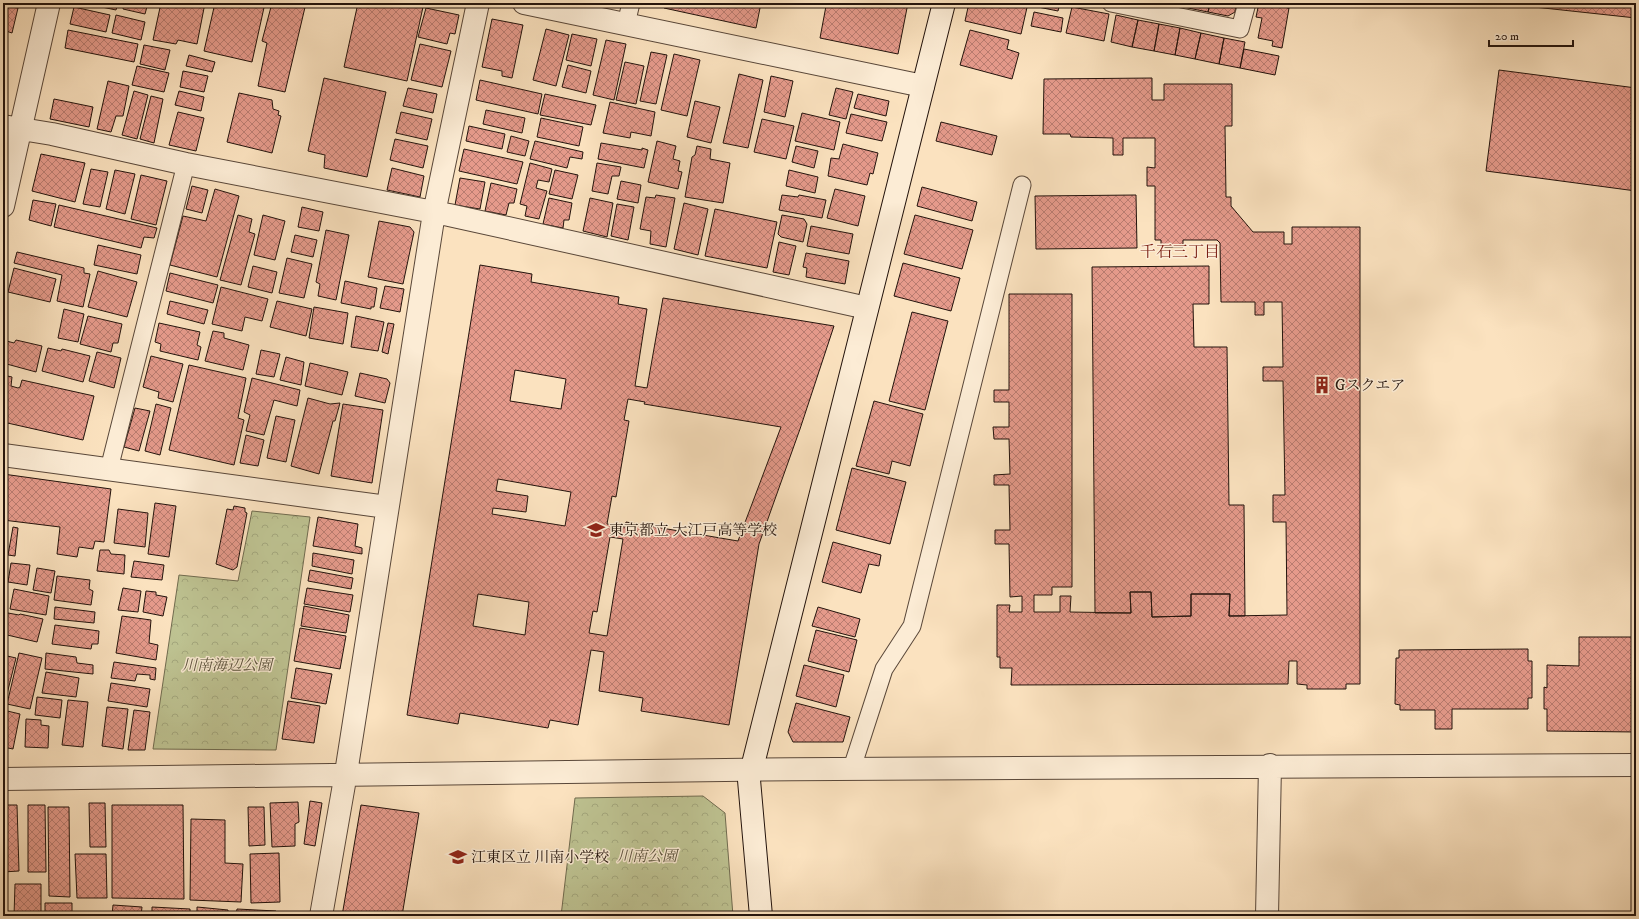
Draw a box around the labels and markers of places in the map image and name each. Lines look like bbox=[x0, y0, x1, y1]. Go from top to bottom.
building icon: Gスクエア bbox=[1312, 375, 1332, 395]
place label: Gスクエア bbox=[1335, 376, 1405, 395]
school or university icon: 東京都立 大江戸高等学校 bbox=[586, 520, 606, 540]
place label: 東京都立 大江戸高等学校 bbox=[609, 521, 777, 540]
school or university icon: 江東区立 川南小学校 bbox=[448, 847, 468, 867]
place label: 江東区立 川南小学校 bbox=[471, 848, 609, 867]

